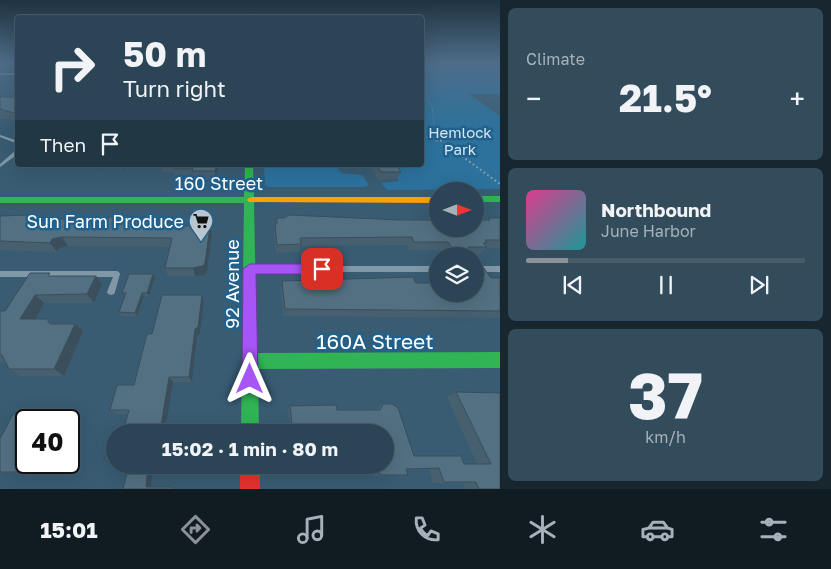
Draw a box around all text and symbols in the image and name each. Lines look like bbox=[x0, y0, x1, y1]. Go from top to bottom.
text: 50 m bbox=[123, 33, 206, 75]
icon: right bbox=[40, 35, 105, 100]
text: Climate bbox=[526, 49, 585, 69]
text: Turn right bbox=[123, 75, 226, 102]
text: 21.5° bbox=[619, 75, 712, 120]
text: − bbox=[526, 82, 541, 115]
text: + bbox=[790, 82, 805, 115]
park label: Hemlock Park bbox=[428, 123, 492, 158]
icon: arrive bbox=[96, 130, 124, 158]
text: Then bbox=[40, 133, 86, 156]
street label: 160 Street bbox=[175, 172, 263, 194]
north arrow bbox=[429, 182, 484, 238]
map controls bbox=[429, 182, 484, 302]
text: Northbound bbox=[601, 198, 711, 221]
supermarket icon: Sun Farm Produce bbox=[188, 208, 214, 242]
place label: Sun Farm Produce bbox=[26, 210, 184, 232]
text: June Harbor bbox=[601, 221, 696, 241]
street label: 92 Avenue bbox=[221, 239, 243, 329]
button: layers bbox=[429, 247, 484, 302]
pin bbox=[301, 248, 343, 290]
icon: arrive bbox=[308, 255, 336, 283]
icon: previous bbox=[559, 271, 587, 299]
icon: pause bbox=[652, 271, 680, 299]
icon: next bbox=[745, 271, 773, 299]
street label: 160A Street bbox=[316, 328, 434, 354]
position arrow bbox=[223, 352, 275, 404]
text: 37 bbox=[628, 355, 703, 433]
speed limit sign: 40 bbox=[15, 409, 80, 474]
text: km/h bbox=[645, 427, 686, 447]
text: 15:02 · 1 min · 80 m bbox=[162, 437, 338, 460]
icon: directions bbox=[178, 512, 213, 547]
icon: music bbox=[294, 512, 329, 547]
icon: phone bbox=[409, 512, 444, 547]
icon: climate bbox=[525, 512, 560, 547]
icon: car bbox=[640, 512, 675, 547]
icon: filters bbox=[756, 512, 791, 547]
text: 15:01 bbox=[40, 516, 98, 543]

